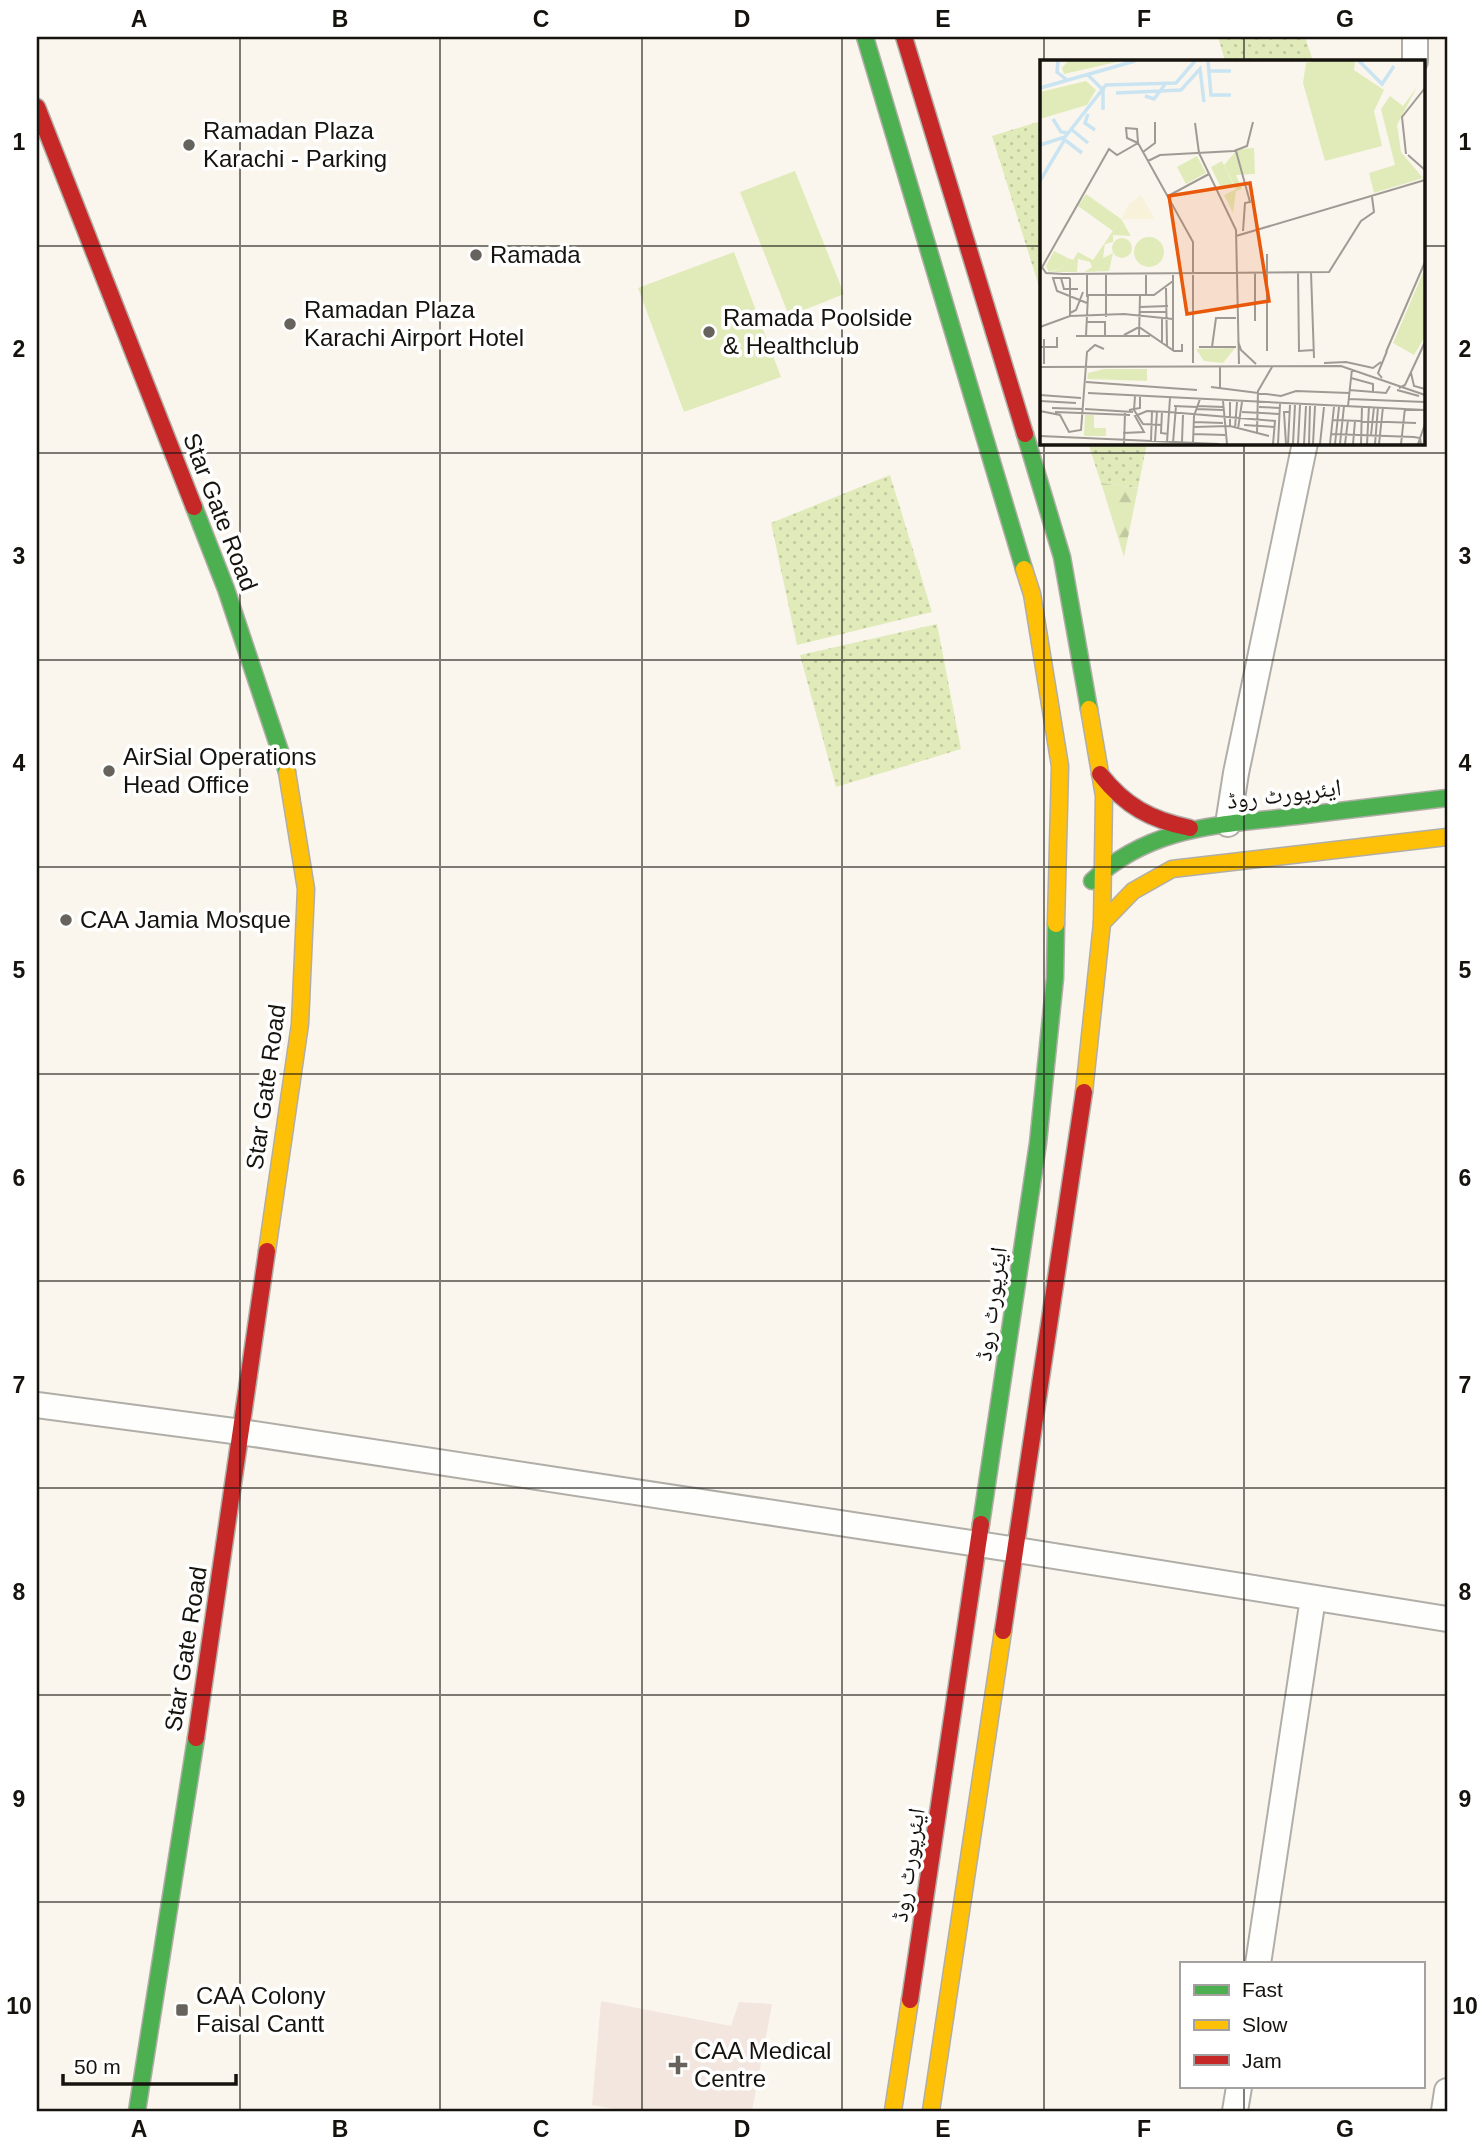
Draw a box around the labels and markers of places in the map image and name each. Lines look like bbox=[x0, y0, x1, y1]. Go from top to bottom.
place label: Ramadan Plaza Karachi - Parking bbox=[203, 117, 387, 172]
marker: Ramadan Plaza Karachi - Parking bbox=[181, 137, 197, 153]
place label: Ramada bbox=[490, 241, 581, 268]
marker: Ramada bbox=[468, 247, 484, 263]
place label: Ramadan Plaza Karachi Airport Hotel bbox=[304, 296, 524, 351]
place label: Ramada Poolside & Healthclub bbox=[723, 304, 912, 359]
marker: Ramadan Plaza Karachi Airport Hotel bbox=[282, 316, 298, 332]
marker: Ramada Poolside & Healthclub bbox=[701, 324, 717, 340]
place label: AirSial Operations Head Office bbox=[123, 743, 316, 798]
marker: AirSial Operations Head Office bbox=[101, 763, 117, 779]
place label: CAA Jamia Mosque bbox=[80, 906, 291, 933]
marker: CAA Jamia Mosque bbox=[58, 912, 74, 928]
place label: CAA Colony Faisal Cantt bbox=[196, 1982, 325, 2037]
marker: CAA Colony Faisal Cantt bbox=[174, 2002, 190, 2018]
place label: CAA Medical Centre bbox=[694, 2037, 831, 2092]
marker: CAA Medical Centre bbox=[668, 2055, 688, 2075]

